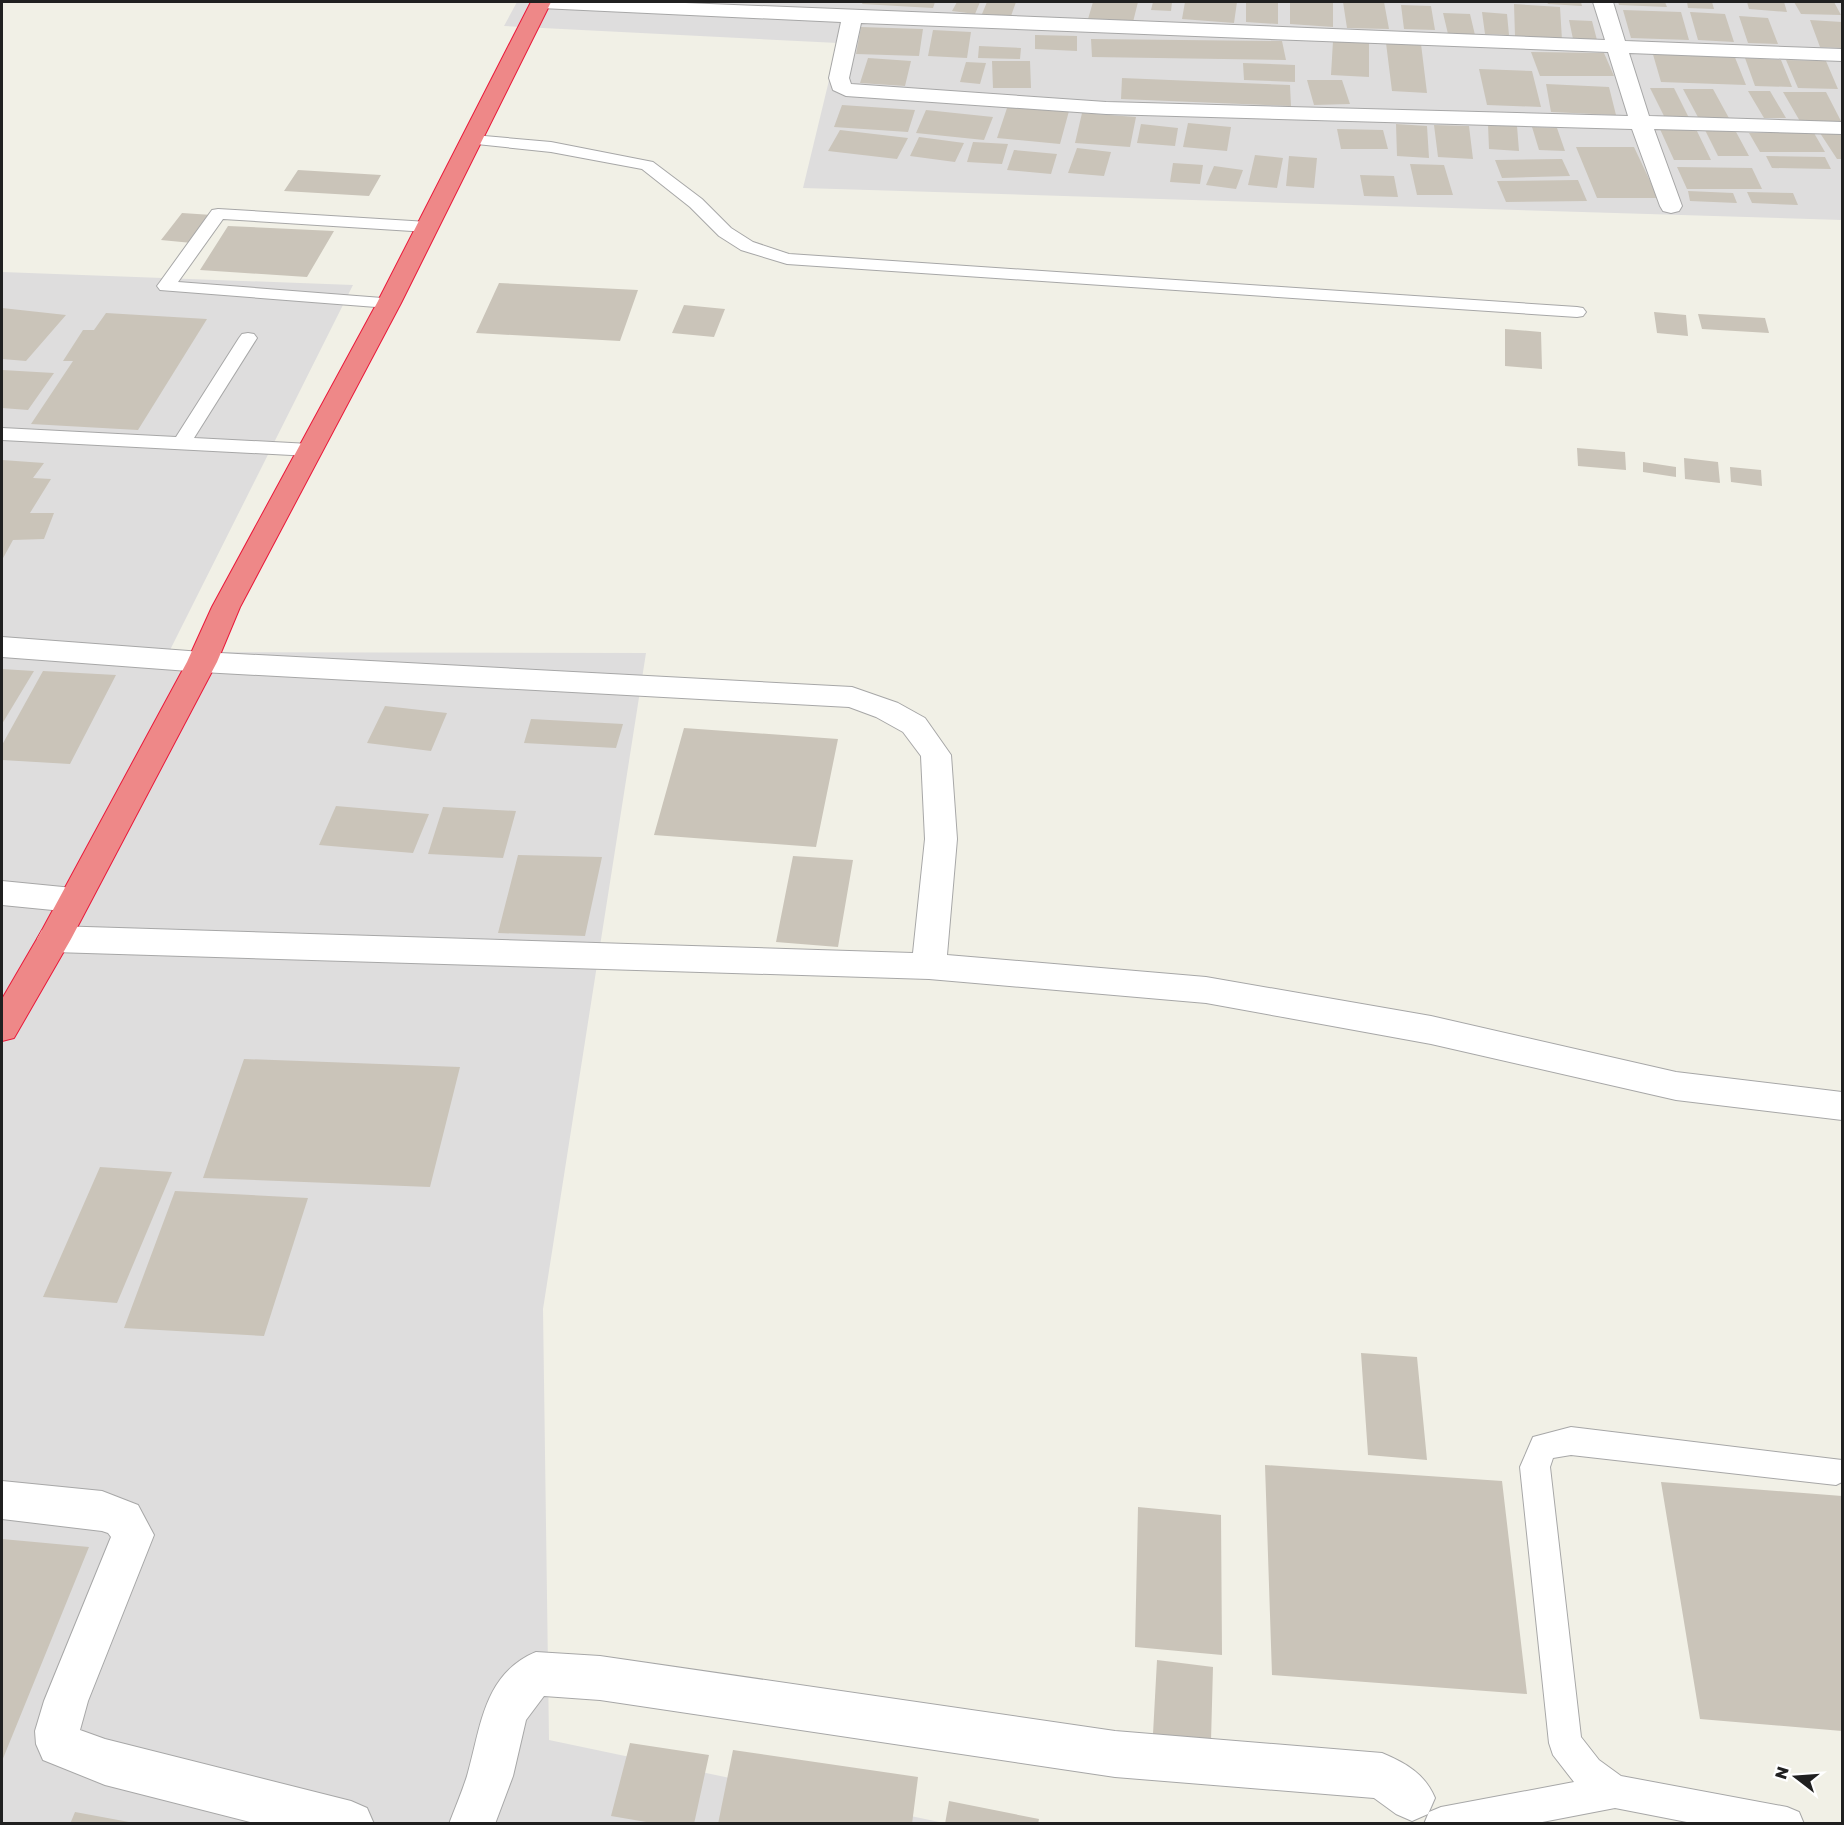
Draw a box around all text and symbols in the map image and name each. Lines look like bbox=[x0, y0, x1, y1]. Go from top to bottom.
north arrow bbox=[1766, 1747, 1826, 1807]
text: N bbox=[1770, 1764, 1793, 1781]

